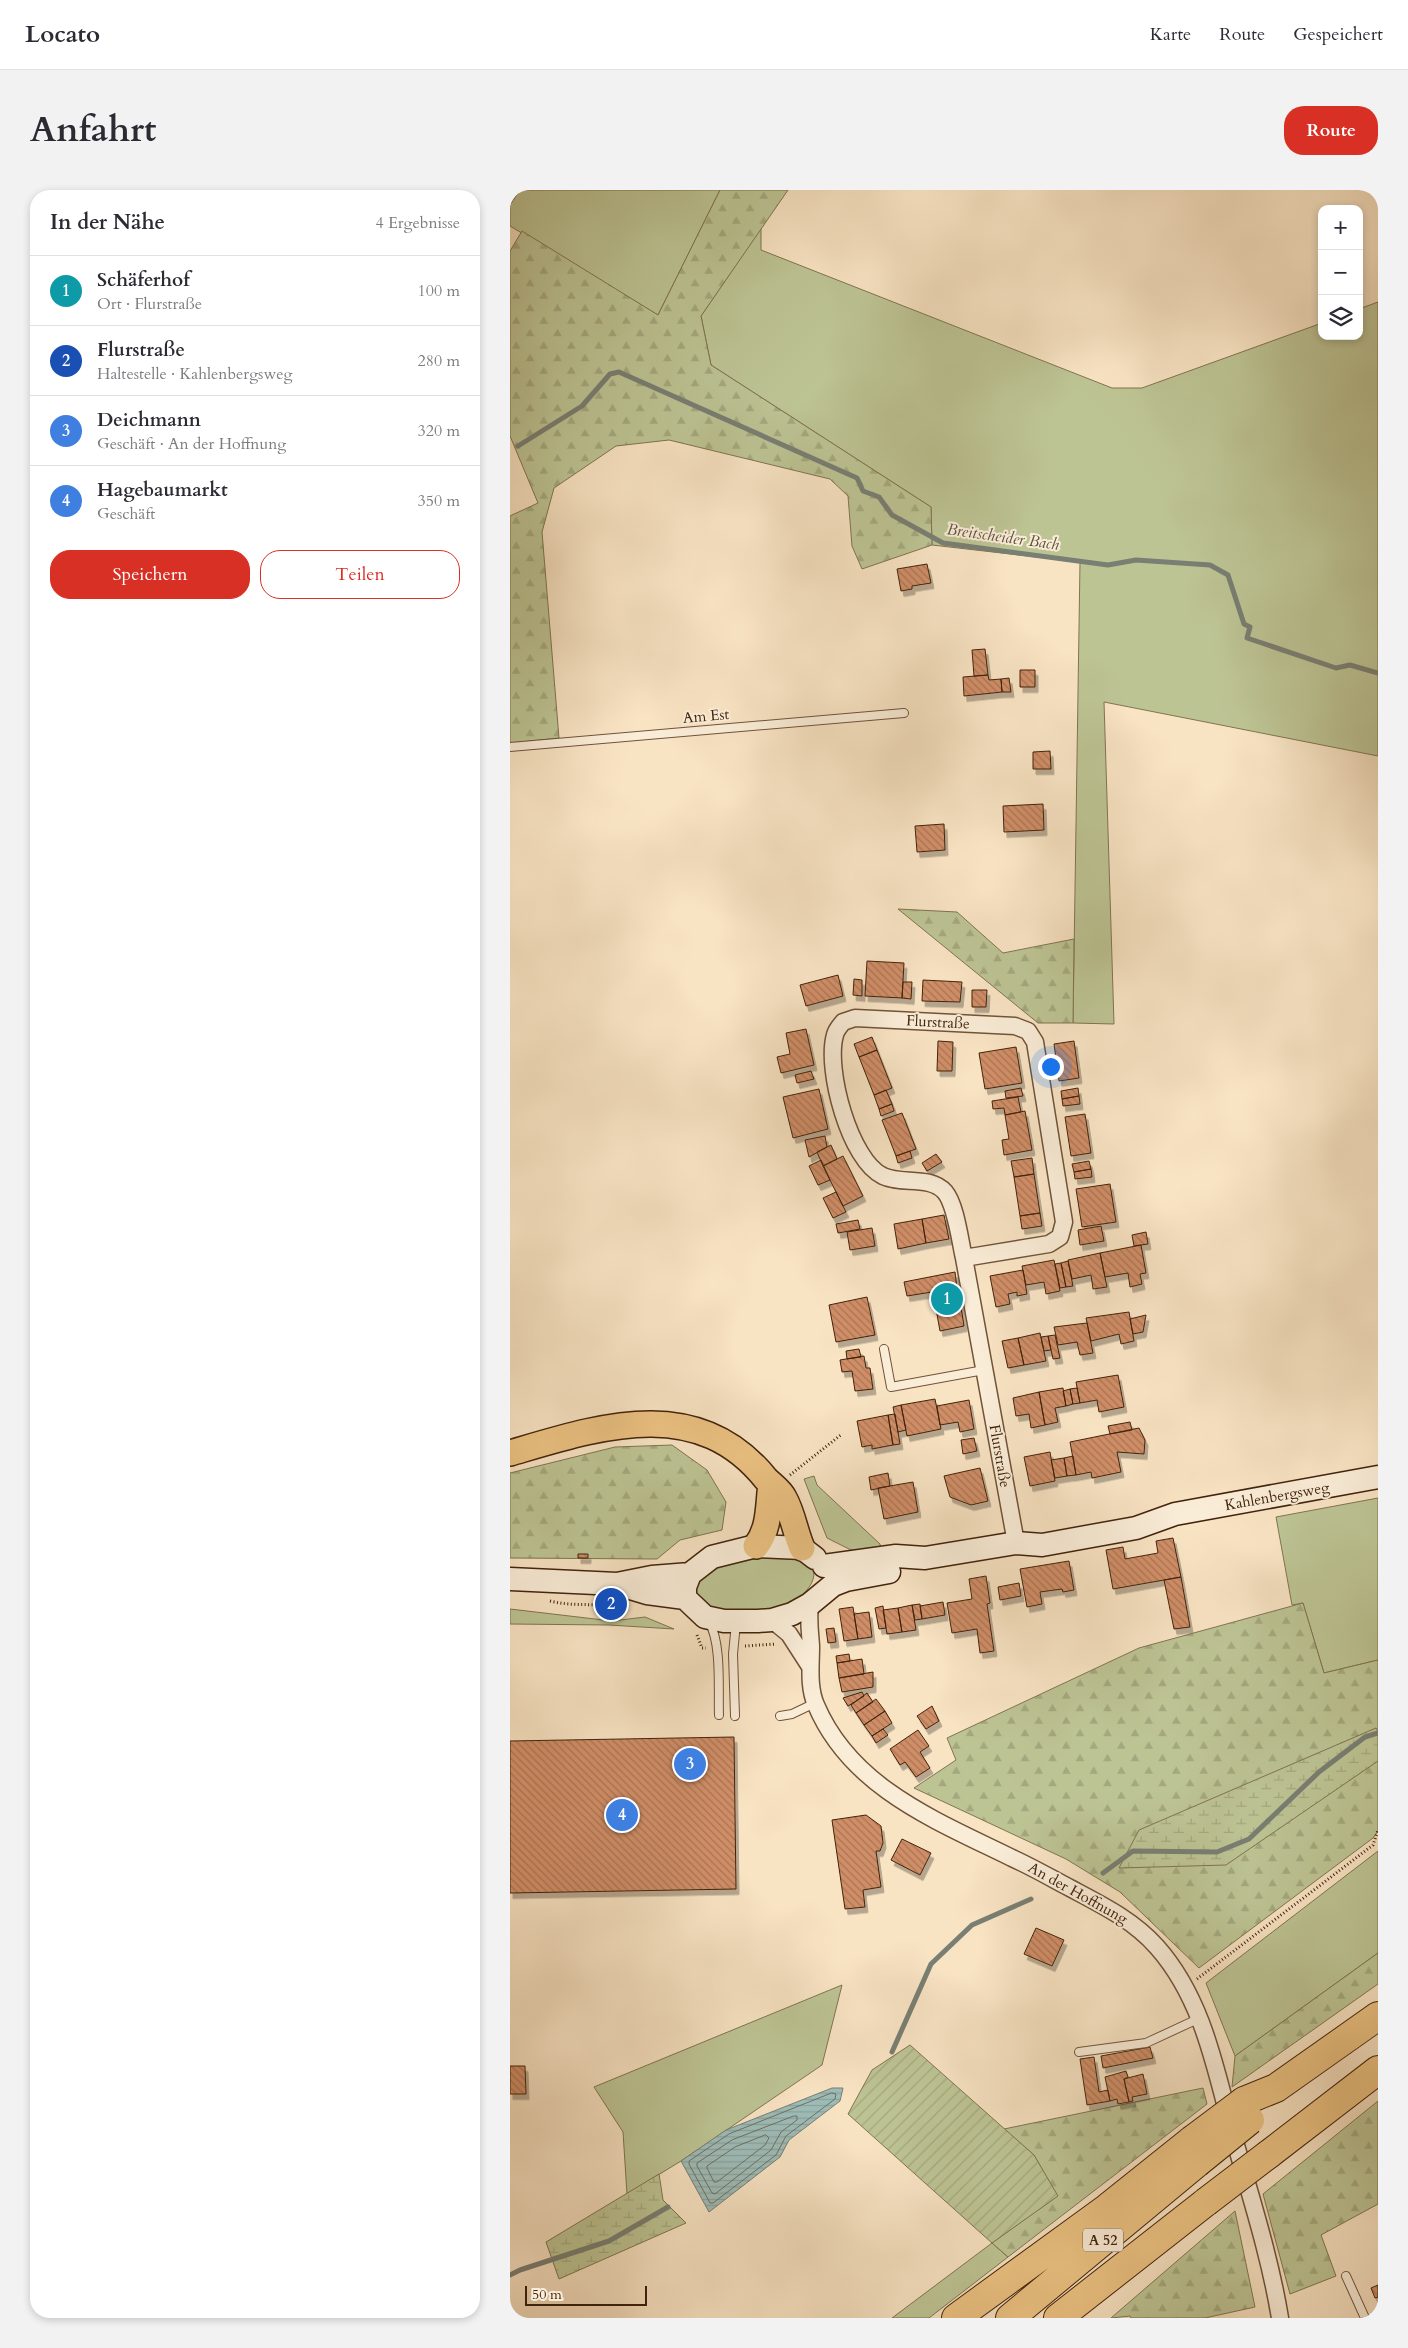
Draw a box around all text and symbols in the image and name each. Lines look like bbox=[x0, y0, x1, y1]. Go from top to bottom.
text: Locato bbox=[25, 18, 100, 51]
text: Karte bbox=[1150, 22, 1191, 47]
text: Route bbox=[1219, 22, 1265, 47]
text: Gespeichert bbox=[1293, 22, 1383, 47]
text: Anfahrt bbox=[30, 106, 156, 154]
button: Route bbox=[1284, 106, 1378, 155]
map controls bbox=[1318, 205, 1363, 340]
button: + bbox=[1318, 205, 1363, 250]
text: In der Nähe bbox=[50, 208, 165, 237]
text: 4 Ergebnisse bbox=[375, 212, 460, 234]
button: − bbox=[1318, 250, 1363, 295]
text: Schäferhof bbox=[97, 267, 190, 293]
text: 1 bbox=[62, 280, 70, 302]
text: 100 m bbox=[418, 280, 460, 302]
text: Ort · Flurstraße bbox=[97, 293, 202, 315]
button: layers bbox=[1318, 295, 1363, 340]
text: Flurstraße bbox=[97, 337, 185, 363]
text: 2 bbox=[62, 350, 70, 372]
text: 280 m bbox=[418, 350, 460, 372]
text: Haltestelle · Kahlenbergsweg bbox=[97, 363, 293, 385]
text: Deichmann bbox=[97, 407, 201, 433]
text: 3 bbox=[62, 420, 70, 442]
text: 320 m bbox=[418, 420, 460, 442]
text: Geschäft · An der Hoffnung bbox=[97, 433, 286, 455]
text: Hagebaumarkt bbox=[97, 477, 228, 503]
text: 4 bbox=[62, 490, 70, 512]
text: 350 m bbox=[418, 490, 460, 512]
text: Geschäft bbox=[97, 503, 155, 525]
water label: Breitscheider Bach bbox=[946, 518, 1061, 556]
button: Speichern bbox=[50, 550, 250, 599]
button: Teilen bbox=[260, 550, 460, 599]
street label: Am Est bbox=[682, 704, 730, 728]
street label: Flurstraße bbox=[906, 1010, 970, 1034]
your location bbox=[1038, 1054, 1064, 1080]
pin: 1 bbox=[931, 1280, 963, 1318]
street label: Flurstraße bbox=[985, 1423, 1015, 1489]
street label: Kahlenbergsweg bbox=[1223, 1477, 1332, 1515]
pin: 2 bbox=[595, 1585, 627, 1623]
pin: 3 bbox=[674, 1745, 706, 1783]
pin: 4 bbox=[606, 1796, 638, 1834]
street label: An der Hoffnung bbox=[1025, 1857, 1132, 1929]
road number: A 52 bbox=[1083, 2228, 1123, 2252]
scale bar bbox=[525, 2283, 648, 2306]
text: 50 m bbox=[532, 2285, 562, 2304]

